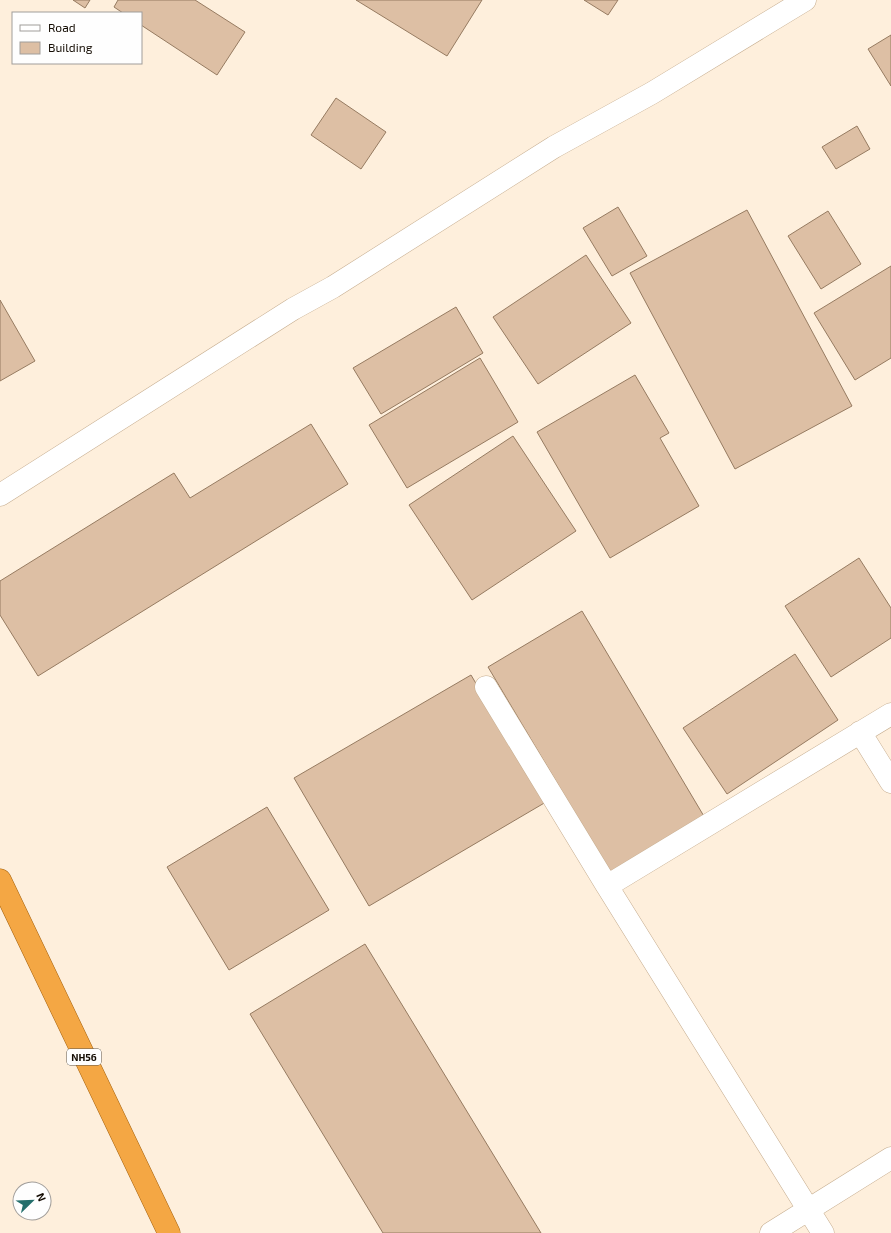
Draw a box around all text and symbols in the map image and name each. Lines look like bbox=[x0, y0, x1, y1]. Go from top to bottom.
legend bbox=[12, 12, 142, 64]
text: Road bbox=[48, 20, 76, 34]
text: Building bbox=[48, 40, 93, 54]
road number: NH56 bbox=[67, 1049, 101, 1065]
north arrow bbox=[12, 1181, 52, 1221]
text: N bbox=[34, 1191, 49, 1203]

